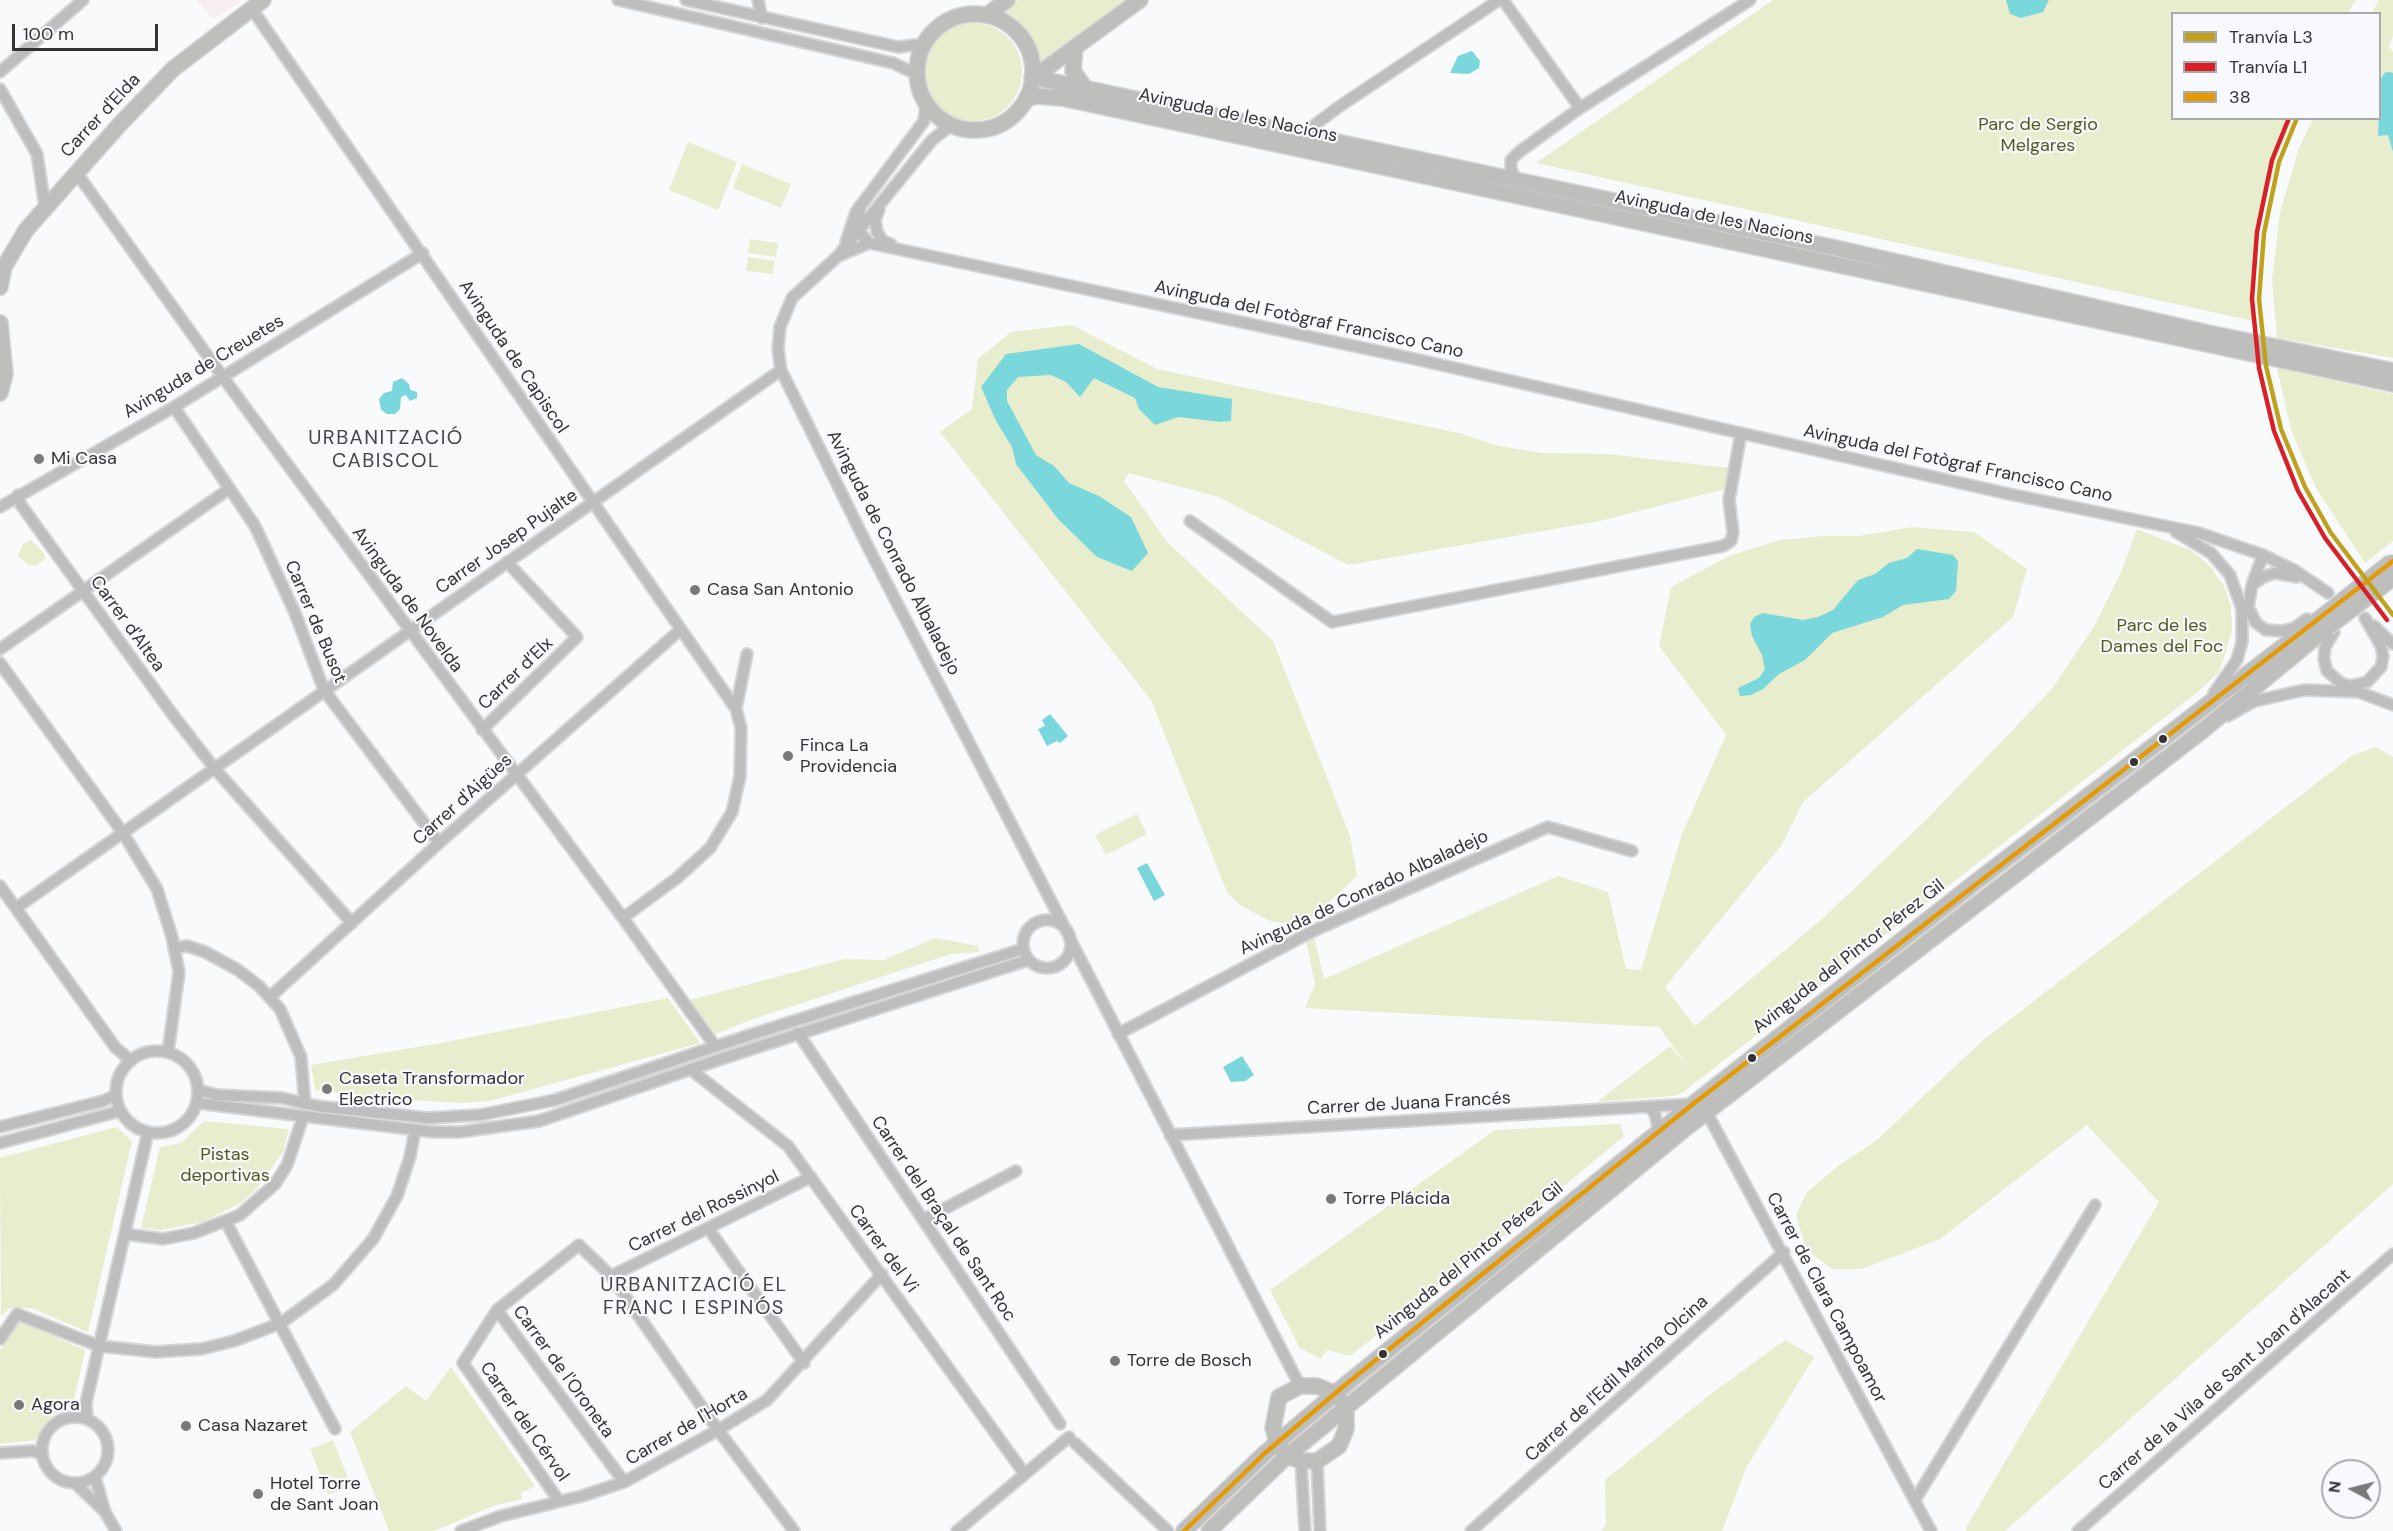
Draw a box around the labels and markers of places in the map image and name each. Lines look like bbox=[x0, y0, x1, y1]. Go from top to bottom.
place label: Mi Casa bbox=[51, 448, 117, 470]
marker: Mi Casa bbox=[32, 452, 46, 466]
place label: Casa San Antonio bbox=[707, 579, 854, 601]
marker: Casa San Antonio bbox=[688, 583, 702, 597]
unlabelled marker bbox=[2157, 733, 2169, 745]
place label: Finca La Providencia bbox=[800, 735, 897, 777]
marker: Finca La Providencia bbox=[781, 749, 795, 763]
unlabelled marker bbox=[2128, 756, 2140, 768]
unlabelled marker bbox=[1746, 1052, 1758, 1064]
place label: Caseta Transformador Electrico bbox=[339, 1068, 525, 1110]
marker: Caseta Transformador Electrico bbox=[320, 1082, 334, 1096]
place label: Torre Plácida bbox=[1343, 1188, 1450, 1210]
marker: Torre Plácida bbox=[1324, 1192, 1338, 1206]
unlabelled marker bbox=[1377, 1348, 1389, 1360]
place label: Torre de Bosch bbox=[1127, 1350, 1252, 1372]
marker: Torre de Bosch bbox=[1108, 1354, 1122, 1368]
place label: Agora bbox=[31, 1394, 80, 1416]
marker: Agora bbox=[12, 1398, 26, 1412]
place label: Casa Nazaret bbox=[198, 1415, 308, 1437]
marker: Casa Nazaret bbox=[179, 1419, 193, 1433]
place label: Hotel Torre de Sant Joan bbox=[270, 1473, 379, 1516]
marker: Hotel Torre de Sant Joan bbox=[251, 1487, 265, 1501]

